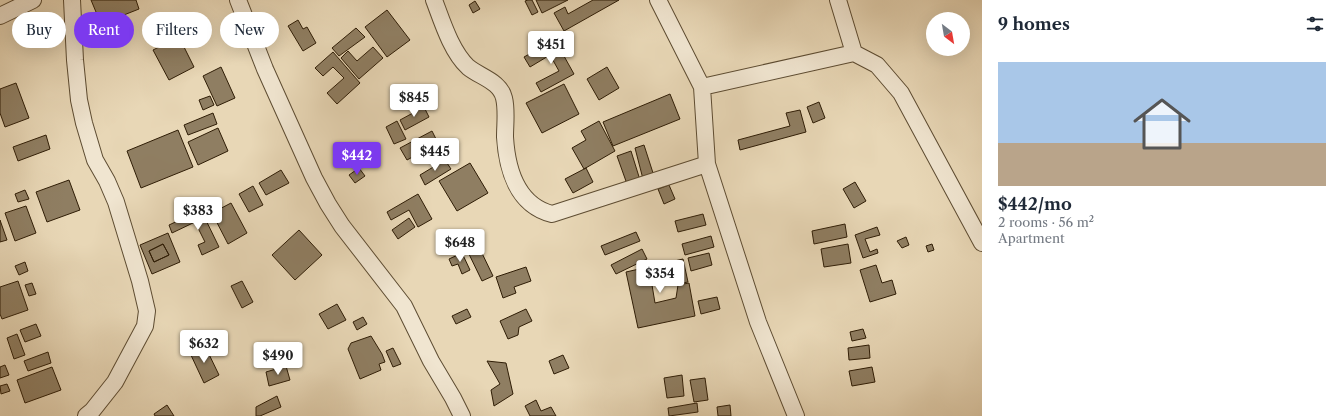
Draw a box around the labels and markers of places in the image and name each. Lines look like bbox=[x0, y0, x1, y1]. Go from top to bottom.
pin: $451 bbox=[527, 31, 575, 65]
pin: $845 bbox=[390, 84, 438, 118]
pin: $445 bbox=[411, 138, 459, 172]
pin: $442 bbox=[333, 142, 381, 176]
pin: $383 bbox=[174, 197, 222, 231]
pin: $648 bbox=[436, 229, 484, 263]
pin: $354 bbox=[636, 260, 684, 294]
pin: $632 bbox=[180, 330, 228, 364]
pin: $490 bbox=[254, 342, 302, 376]

